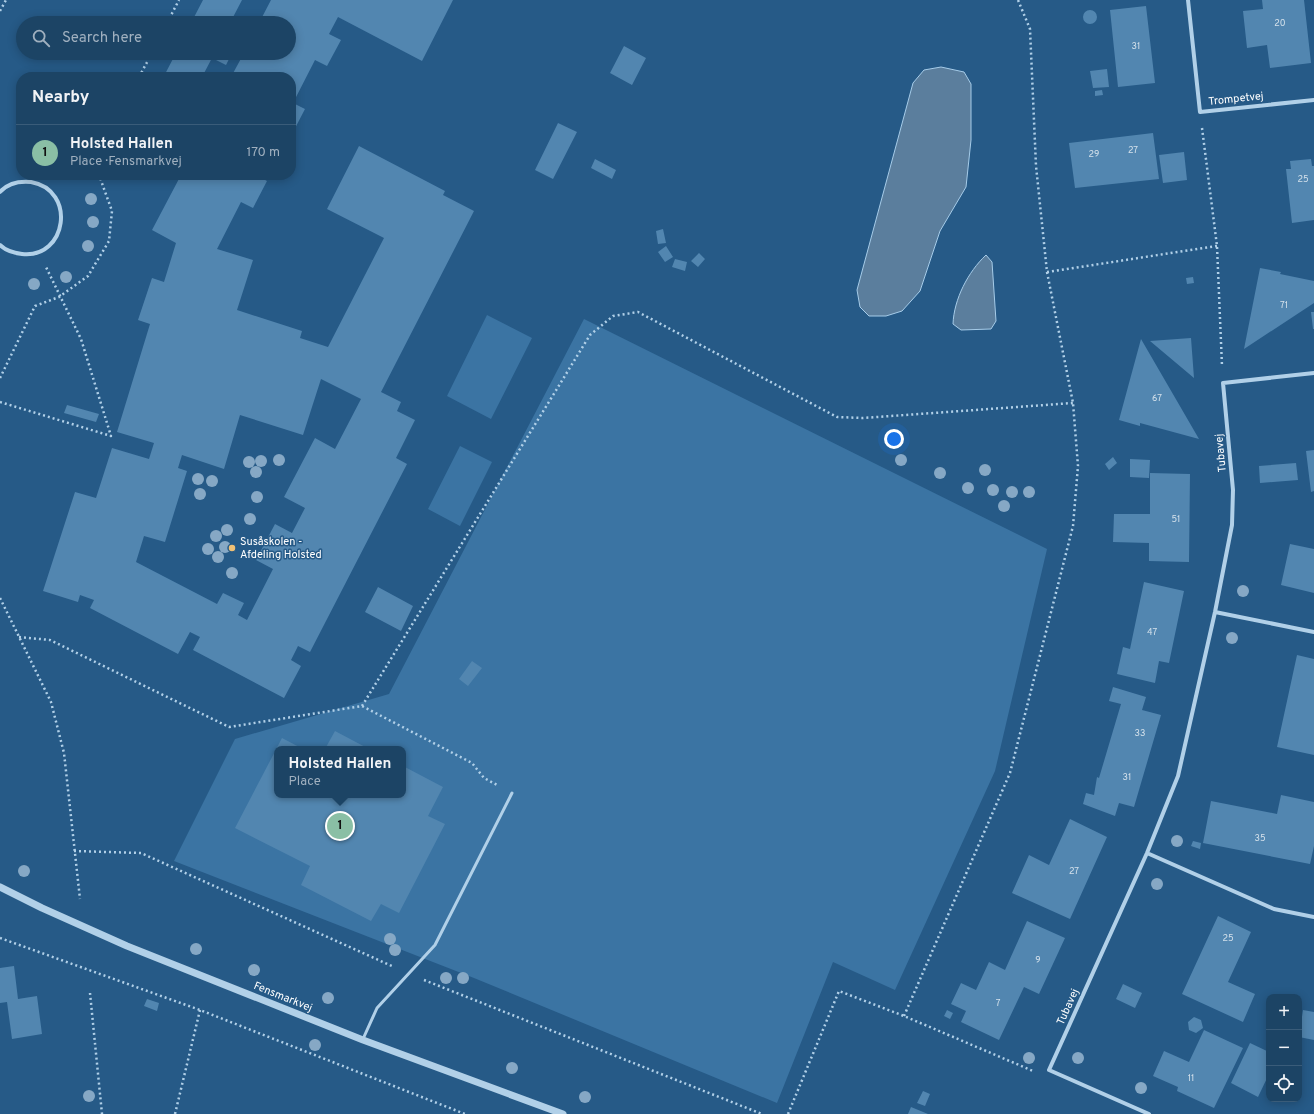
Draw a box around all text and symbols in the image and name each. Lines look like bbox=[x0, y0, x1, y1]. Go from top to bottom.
search box bbox=[16, 16, 296, 60]
house number: 20 bbox=[1274, 18, 1286, 29]
icon: search bbox=[30, 27, 52, 49]
text: Search here bbox=[62, 29, 142, 48]
house number: 31 bbox=[1132, 41, 1140, 52]
text: Nearby bbox=[32, 87, 89, 109]
street label: Trompetvej bbox=[1208, 89, 1264, 109]
text: Holsted Hallen bbox=[70, 135, 173, 154]
text: 1 bbox=[42, 145, 48, 161]
text: 170 m bbox=[246, 145, 280, 161]
house number: 27 bbox=[1128, 145, 1138, 156]
house number: 29 bbox=[1089, 149, 1099, 160]
text: Place · Fensmarkvej bbox=[70, 154, 182, 170]
house number: 25 bbox=[1297, 174, 1309, 185]
house number: 71 bbox=[1280, 300, 1288, 311]
house number: 67 bbox=[1152, 393, 1162, 404]
your location bbox=[884, 429, 904, 449]
street label: Tubavej bbox=[1212, 433, 1230, 473]
house number: 51 bbox=[1172, 514, 1180, 525]
place label: Susåskolen - Afdeling Holsted bbox=[240, 535, 322, 562]
marker: Susåskolen - Afdeling Holsted bbox=[227, 543, 237, 553]
house number: 47 bbox=[1147, 627, 1157, 638]
house number: 33 bbox=[1135, 728, 1145, 739]
popup bbox=[274, 746, 406, 798]
text: Holsted Hallen bbox=[289, 755, 391, 774]
house number: 31 bbox=[1123, 772, 1131, 783]
text: Place bbox=[289, 774, 321, 790]
pin: 1 bbox=[327, 811, 353, 841]
house number: 35 bbox=[1254, 833, 1266, 844]
house number: 27 bbox=[1069, 866, 1079, 877]
house number: 25 bbox=[1222, 933, 1234, 944]
house number: 9 bbox=[1035, 955, 1041, 966]
street label: Fensmarkvej bbox=[252, 979, 314, 1015]
street label: Tubavej bbox=[1054, 987, 1082, 1027]
map controls bbox=[1266, 994, 1302, 1102]
button: + bbox=[1266, 994, 1302, 1030]
house number: 7 bbox=[996, 998, 1001, 1009]
button: − bbox=[1266, 1030, 1302, 1066]
button: locate bbox=[1266, 1066, 1302, 1102]
house number: 11 bbox=[1188, 1073, 1194, 1084]

